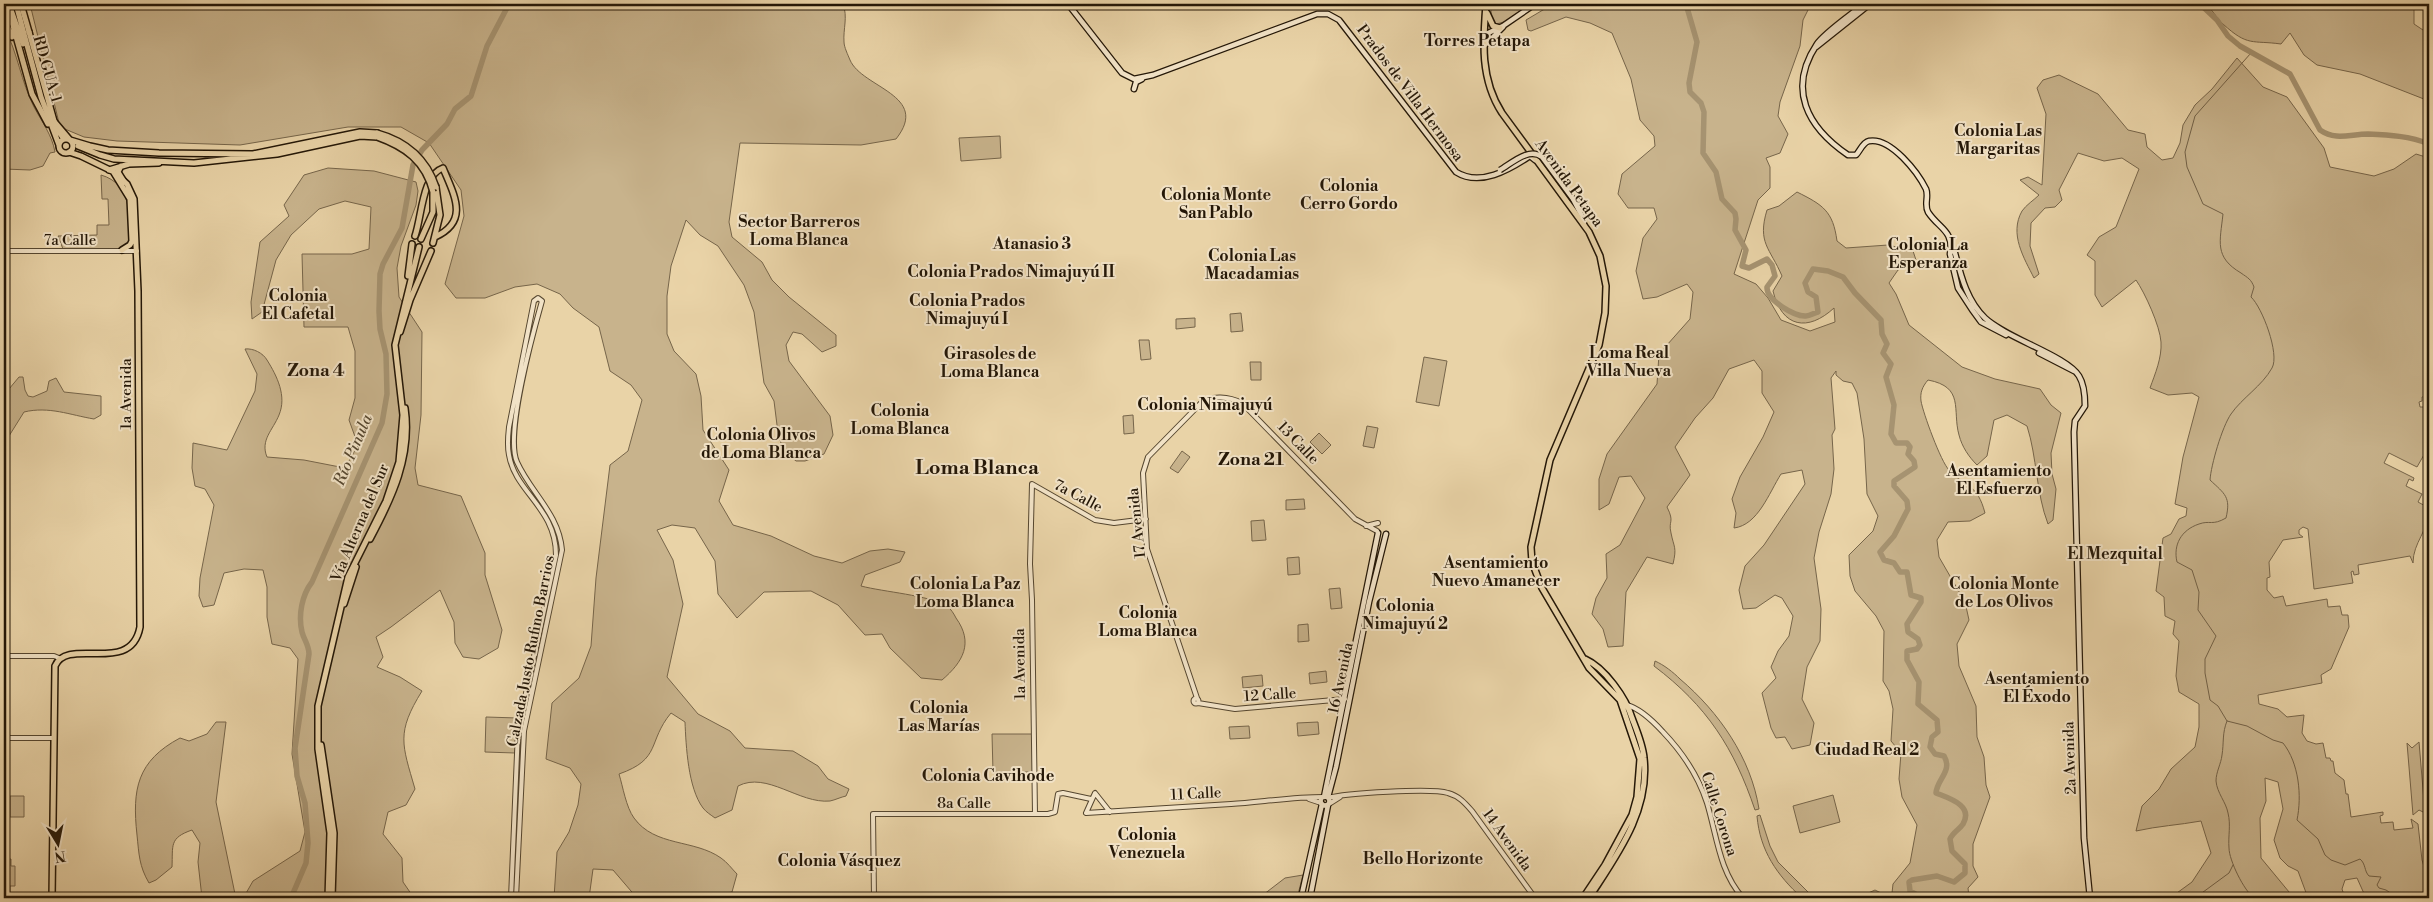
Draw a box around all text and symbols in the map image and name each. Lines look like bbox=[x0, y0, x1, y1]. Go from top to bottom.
street label: Prados de Villa Hermosa bbox=[1352, 21, 1468, 166]
district label: Torres Petapa bbox=[1424, 31, 1530, 51]
street label: RD GUA-1 bbox=[28, 33, 66, 105]
district label: Colonia Las Margaritas bbox=[1954, 121, 2042, 159]
street label: Avenida Petapa bbox=[1530, 135, 1607, 231]
district label: Colonia Cerro Gordo bbox=[1300, 176, 1398, 214]
district label: Colonia Monte San Pablo bbox=[1161, 185, 1271, 223]
district label: Sector Barreros Loma Blanca bbox=[738, 212, 860, 250]
street label: 7a Calle bbox=[44, 231, 96, 250]
district label: Atanasio 3 bbox=[992, 234, 1071, 254]
district label: Colonia La Esperanza bbox=[1887, 235, 1969, 273]
district label: Colonia Las Macadamias bbox=[1205, 246, 1299, 284]
district label: Colonia Prados Nimajuyú II bbox=[907, 262, 1115, 282]
district label: Colonia El Cafetal bbox=[262, 286, 335, 324]
district label: Colonia Prados Nimajuyú I bbox=[909, 291, 1025, 329]
district label: Loma Real Villa Nueva bbox=[1586, 343, 1672, 381]
district label: Girasoles de Loma Blanca bbox=[941, 344, 1040, 382]
street label: 1a Avenida bbox=[117, 358, 136, 430]
district label: Zona 4 bbox=[287, 359, 345, 382]
district label: Colonia Nimajuyú bbox=[1137, 395, 1273, 415]
district label: Colonia Loma Blanca bbox=[851, 401, 950, 439]
water label: Río Pinula bbox=[329, 411, 377, 490]
street label: 13 Calle bbox=[1273, 418, 1323, 468]
district label: Colonia Olivos de Loma Blanca bbox=[701, 425, 821, 463]
district label: Zona 21 bbox=[1218, 448, 1284, 471]
district label: Loma Blanca bbox=[915, 456, 1039, 481]
street label: Vía Alterna del Sur bbox=[326, 461, 394, 586]
district label: Asentamiento El Esfuerzo bbox=[1946, 461, 2051, 499]
street label: 7a Calle bbox=[1050, 475, 1106, 517]
street label: 17 Avenida bbox=[1124, 486, 1150, 559]
district label: El Mezquital bbox=[2067, 544, 2163, 564]
district label: Asentamiento Nuevo Amanecer bbox=[1432, 553, 1560, 591]
street label: Calzada Justo Rufino Barrios bbox=[503, 554, 559, 748]
district label: Colonia La Paz Loma Blanca bbox=[910, 574, 1021, 612]
district label: Colonia Monte de Los Olivos bbox=[1949, 574, 2059, 612]
district label: Colonia Nimajuyú 2 bbox=[1362, 596, 1448, 634]
district label: Colonia Loma Blanca bbox=[1099, 603, 1198, 641]
street label: 1a Avenida bbox=[1010, 628, 1030, 700]
street label: 16 Avenida bbox=[1324, 640, 1358, 715]
district label: Asentamiento El Éxodo bbox=[1984, 669, 2089, 707]
street label: 12 Calle bbox=[1243, 684, 1297, 706]
district label: Colonia Las Marías bbox=[898, 698, 980, 736]
street label: 2a Avenida bbox=[2059, 720, 2081, 795]
district label: Ciudad Real 2 bbox=[1815, 740, 1919, 760]
district label: Colonia Cavihode bbox=[922, 766, 1055, 786]
street label: Calle Corona bbox=[1696, 769, 1742, 859]
street label: 11 Calle bbox=[1170, 783, 1222, 805]
street label: 8a Calle bbox=[937, 794, 991, 813]
street label: 14 Avenida bbox=[1478, 805, 1536, 875]
north arrow bbox=[32, 820, 82, 870]
district label: Colonia Venezuela bbox=[1108, 825, 1186, 863]
text: N bbox=[53, 846, 67, 866]
district label: Bello Horizonte bbox=[1363, 849, 1484, 869]
district label: Colonia Vásquez bbox=[777, 851, 901, 871]

